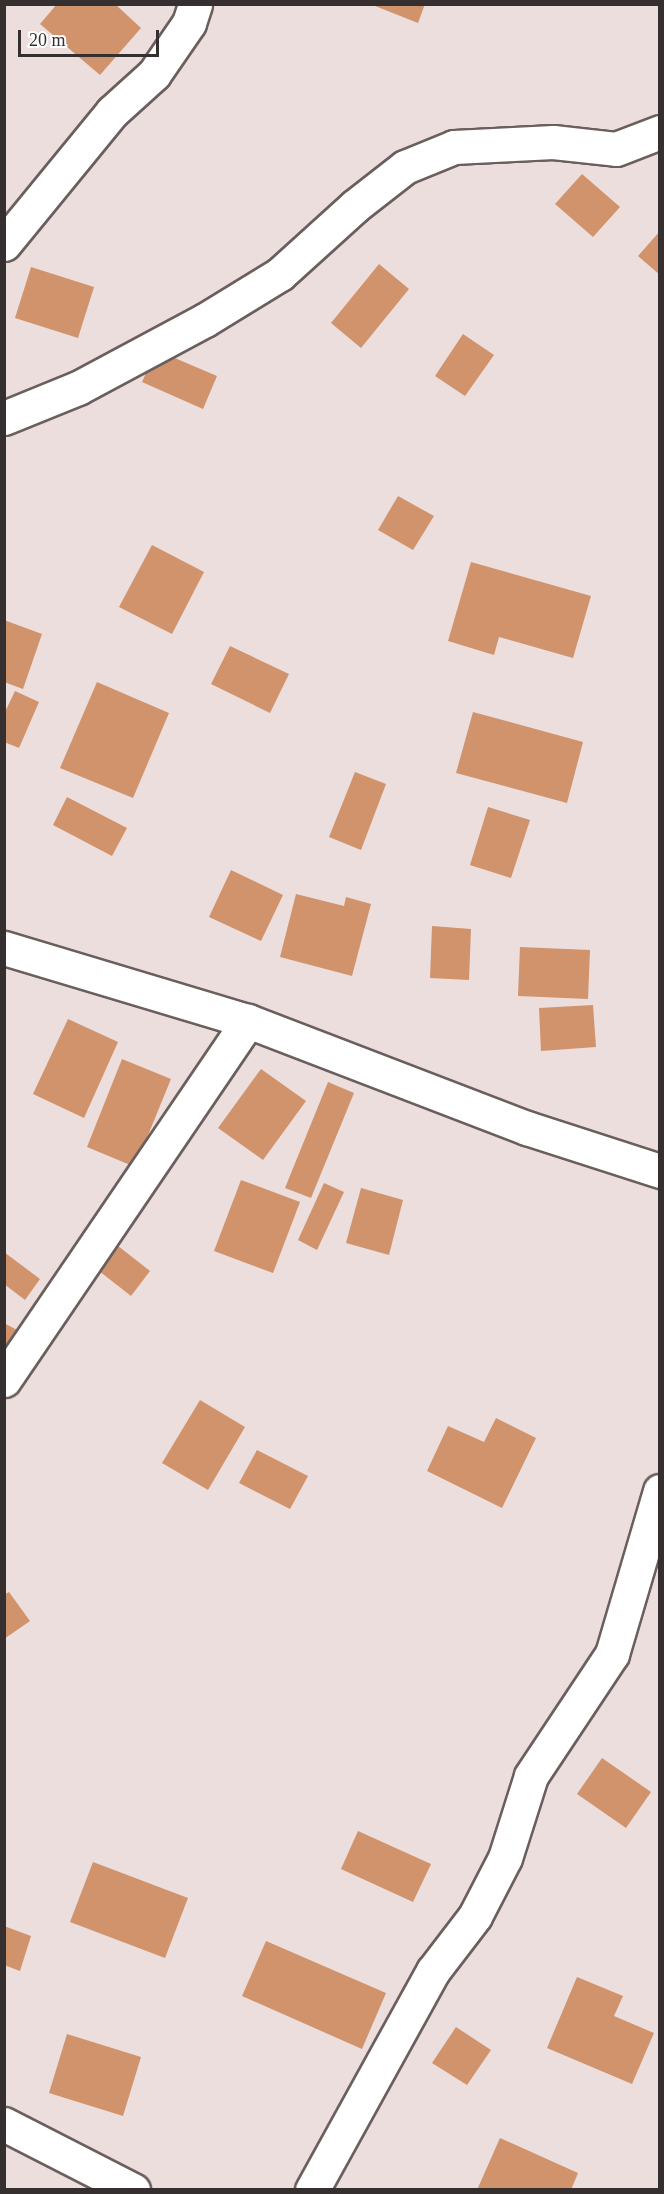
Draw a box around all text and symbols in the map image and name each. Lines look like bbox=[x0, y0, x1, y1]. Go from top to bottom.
scale bar bbox=[21, 18, 162, 56]
text: 20 m bbox=[29, 30, 66, 50]

